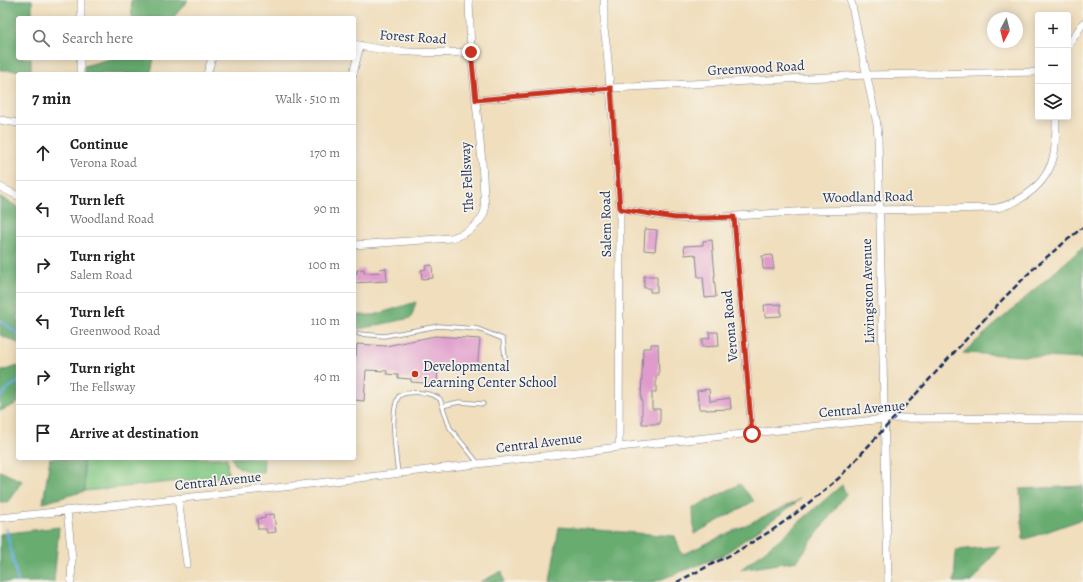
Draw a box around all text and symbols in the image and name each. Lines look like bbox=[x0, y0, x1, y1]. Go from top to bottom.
north arrow bbox=[987, 12, 1023, 48]
map controls bbox=[1035, 12, 1071, 120]
button: + bbox=[1035, 12, 1071, 48]
search box bbox=[16, 16, 356, 60]
street label: Forest Road bbox=[379, 25, 448, 49]
icon: search bbox=[30, 27, 52, 49]
text: Search here bbox=[62, 28, 133, 48]
route end bbox=[462, 43, 480, 61]
button: − bbox=[1035, 48, 1071, 84]
street label: Greenwood Road bbox=[707, 56, 806, 80]
button: layers bbox=[1035, 84, 1071, 120]
text: 7 min bbox=[32, 87, 71, 110]
text: Walk · 510 m bbox=[275, 90, 340, 107]
text: Continue bbox=[70, 134, 128, 154]
street label: The Fellsway bbox=[456, 141, 478, 213]
icon: ahead bbox=[32, 142, 54, 164]
text: 170 m bbox=[310, 144, 340, 161]
text: Verona Road bbox=[70, 154, 137, 171]
street label: Woodland Road bbox=[822, 187, 914, 207]
text: Turn left bbox=[70, 190, 125, 210]
street label: Salem Road bbox=[596, 190, 616, 258]
icon: left bbox=[32, 198, 54, 220]
text: 90 m bbox=[314, 200, 340, 217]
text: Woodland Road bbox=[70, 210, 154, 227]
street label: Livingston Avenue bbox=[857, 238, 879, 344]
text: Turn right bbox=[70, 246, 135, 266]
icon: right bbox=[32, 254, 54, 276]
text: 100 m bbox=[308, 256, 340, 273]
text: Salem Road bbox=[70, 266, 132, 283]
street label: Verona Road bbox=[717, 289, 743, 364]
text: Turn left bbox=[70, 302, 125, 322]
icon: left bbox=[32, 310, 54, 332]
text: 110 m bbox=[311, 312, 340, 329]
text: Greenwood Road bbox=[70, 322, 160, 339]
place label: Developmental Learning Center School bbox=[423, 357, 557, 392]
text: Turn right bbox=[70, 358, 135, 378]
icon: right bbox=[32, 366, 54, 388]
text: 40 m bbox=[314, 368, 340, 385]
marker: Developmental Learning Center School bbox=[410, 369, 420, 379]
text: The Fellsway bbox=[70, 378, 135, 395]
street label: Central Avenue bbox=[818, 396, 906, 422]
icon: arrive bbox=[32, 422, 54, 444]
text: Arrive at destination bbox=[70, 423, 199, 443]
route start bbox=[743, 425, 761, 443]
street label: Central Avenue bbox=[495, 428, 583, 458]
street label: Central Avenue bbox=[174, 467, 262, 495]

